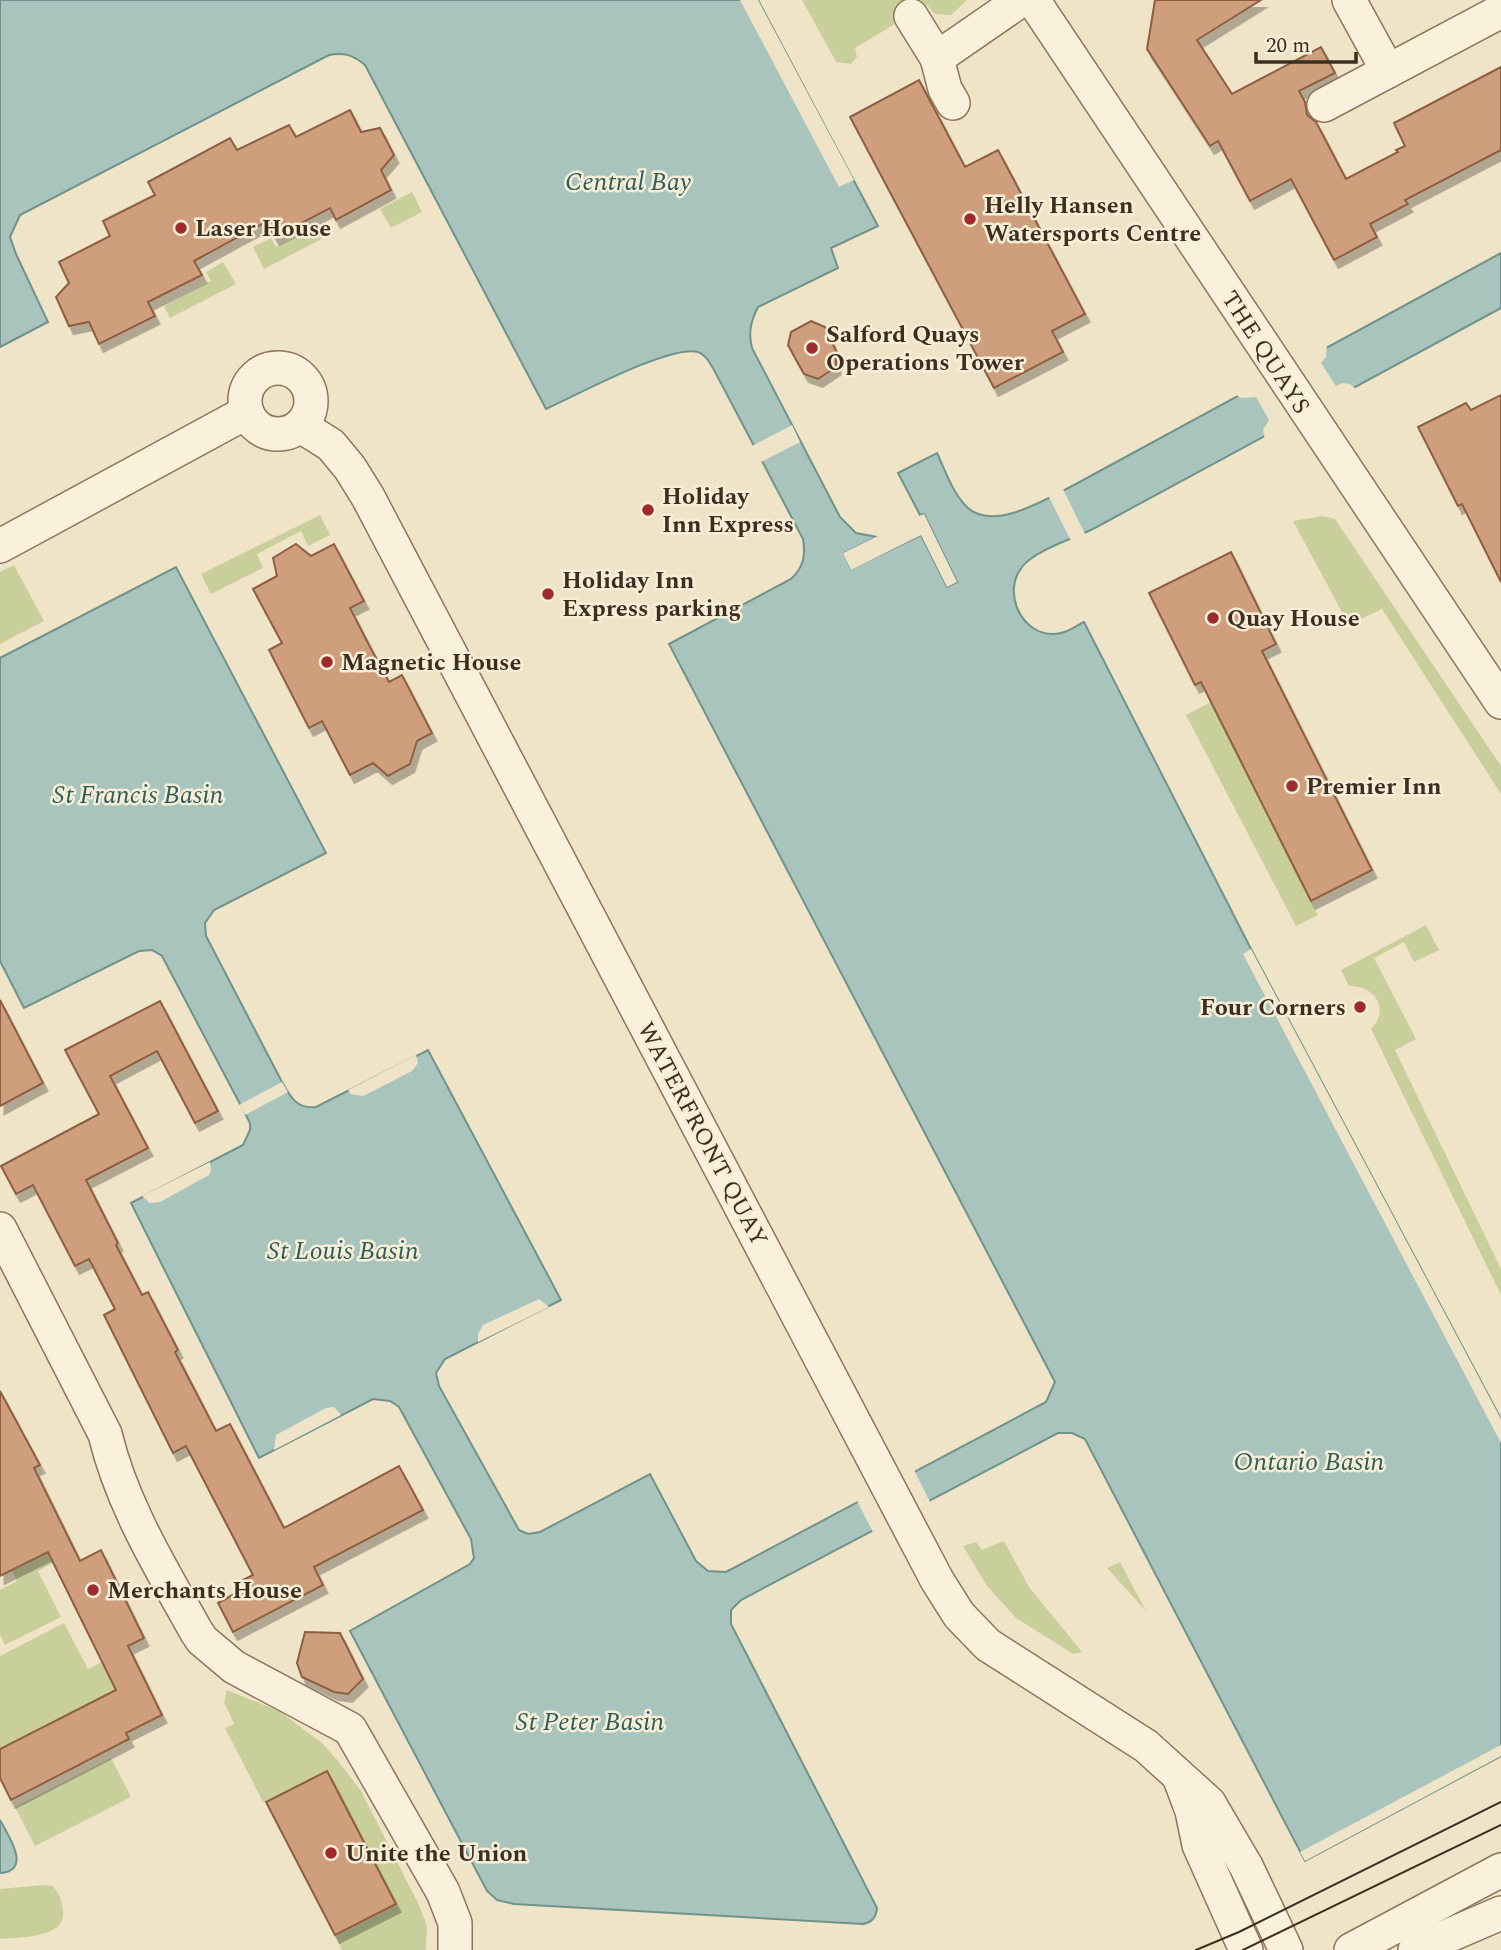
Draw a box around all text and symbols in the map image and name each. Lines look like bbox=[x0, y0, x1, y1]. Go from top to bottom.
scale bar bbox=[1256, 21, 1356, 65]
text: 20 m bbox=[1266, 30, 1310, 62]
water label: Central Bay bbox=[565, 162, 691, 202]
place label: Helly Hansen Watersports Centre bbox=[984, 188, 1201, 252]
place label: Laser House bbox=[195, 211, 331, 247]
marker: Helly Hansen Watersports Centre bbox=[962, 211, 978, 227]
marker: Laser House bbox=[173, 220, 189, 236]
street label: THE QUAYS bbox=[1212, 284, 1319, 421]
place label: Salford Quays Operations Tower bbox=[826, 317, 1025, 381]
marker: Salford Quays Operations Tower bbox=[804, 340, 820, 356]
place label: Holiday Inn Express bbox=[662, 479, 794, 543]
marker: Holiday Inn Express bbox=[640, 502, 656, 518]
place label: Holiday Inn Express parking bbox=[562, 563, 741, 627]
marker: Holiday Inn Express parking bbox=[540, 586, 556, 602]
place label: Quay House bbox=[1227, 601, 1360, 637]
marker: Quay House bbox=[1205, 610, 1221, 626]
place label: Magnetic House bbox=[341, 645, 521, 681]
marker: Magnetic House bbox=[319, 654, 335, 670]
place label: Premier Inn bbox=[1306, 769, 1442, 805]
water label: St Francis Basin bbox=[53, 775, 224, 815]
marker: Premier Inn bbox=[1284, 778, 1300, 794]
place label: Four Corners bbox=[1200, 990, 1346, 1026]
marker: Four Corners bbox=[1352, 999, 1368, 1015]
street label: WATERFRONT QUAY bbox=[628, 1016, 777, 1253]
water label: St Louis Basin bbox=[267, 1231, 419, 1271]
water label: Ontario Basin bbox=[1234, 1442, 1385, 1482]
place label: Merchants House bbox=[107, 1573, 302, 1609]
marker: Merchants House bbox=[85, 1582, 101, 1598]
water label: St Peter Basin bbox=[516, 1702, 664, 1742]
place label: Unite the Union bbox=[345, 1836, 528, 1872]
marker: Unite the Union bbox=[323, 1845, 339, 1861]

